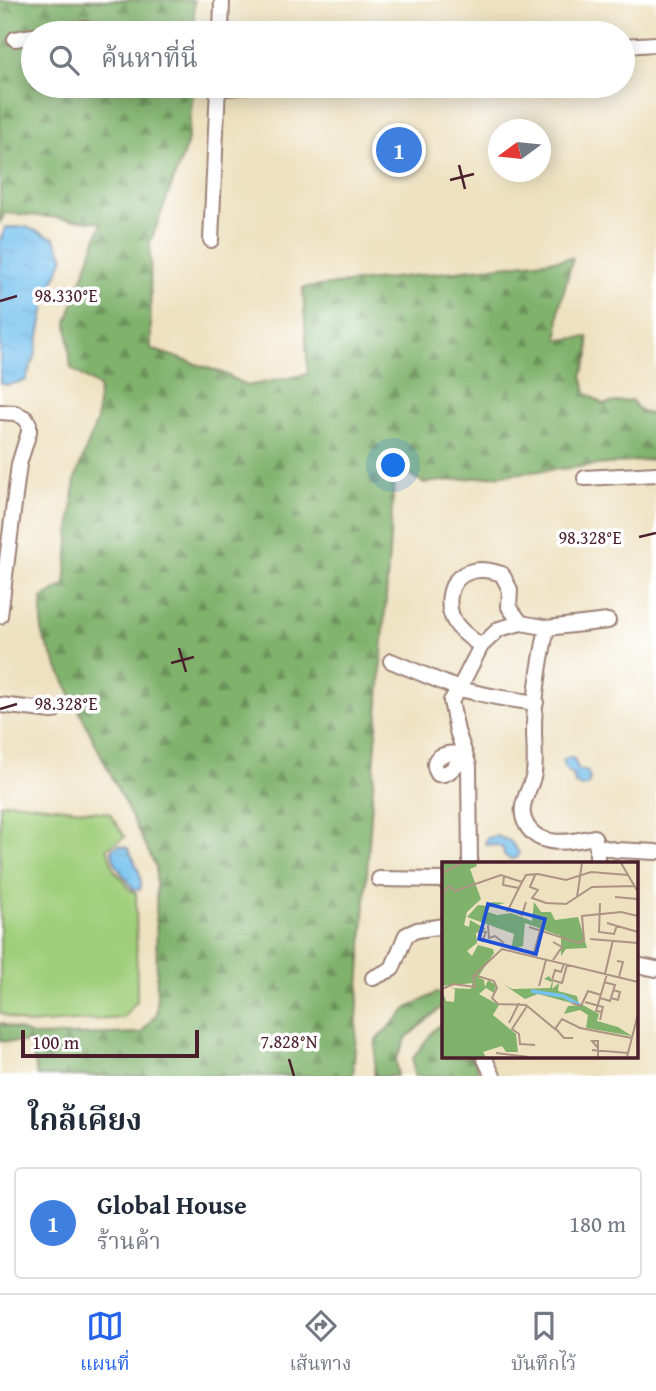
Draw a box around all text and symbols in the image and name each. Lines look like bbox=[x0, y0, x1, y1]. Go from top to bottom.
search box bbox=[21, 21, 635, 98]
text: ค้นหาที่นี่ bbox=[101, 38, 198, 77]
icon: search bbox=[45, 41, 83, 79]
north arrow bbox=[488, 119, 551, 182]
pin: 1 bbox=[376, 124, 422, 176]
text: 98.330°E bbox=[34, 282, 98, 309]
your location bbox=[376, 448, 410, 482]
text: 98.328°E bbox=[558, 524, 622, 551]
text: 98.328°E bbox=[34, 690, 98, 717]
inset map bbox=[442, 862, 638, 1058]
scale bar bbox=[21, 1027, 200, 1059]
text: 100 m bbox=[32, 1028, 79, 1056]
text: 7.828°N bbox=[260, 1028, 318, 1055]
text: ใกล้เคียง bbox=[28, 1097, 142, 1141]
text: Global House bbox=[97, 1185, 247, 1224]
text: 1 bbox=[47, 1207, 59, 1240]
text: 180 m bbox=[569, 1207, 626, 1240]
text: ร้านค้า bbox=[97, 1224, 161, 1257]
tab: แผนที่ bbox=[80, 1307, 130, 1380]
tab: เส้นทาง bbox=[290, 1307, 351, 1380]
tab: บันทึกไว้ bbox=[511, 1307, 576, 1380]

